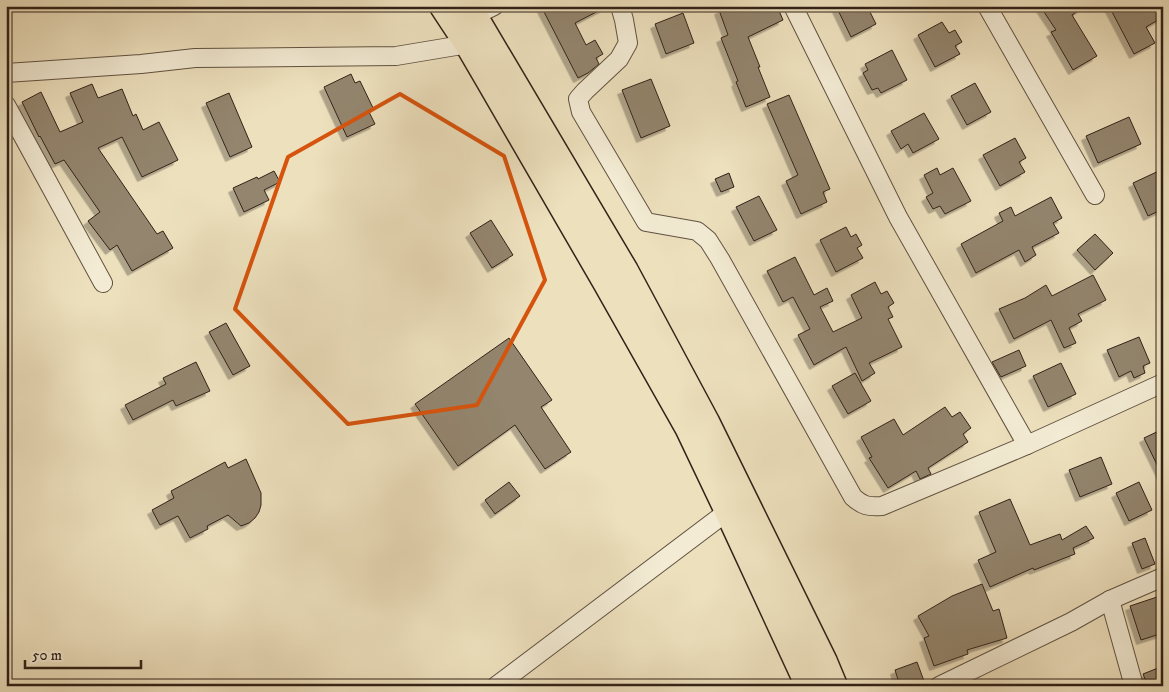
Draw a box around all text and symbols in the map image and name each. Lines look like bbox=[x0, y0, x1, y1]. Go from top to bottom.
scale bar bbox=[25, 637, 141, 669]
text: 50 m bbox=[32, 646, 62, 665]

